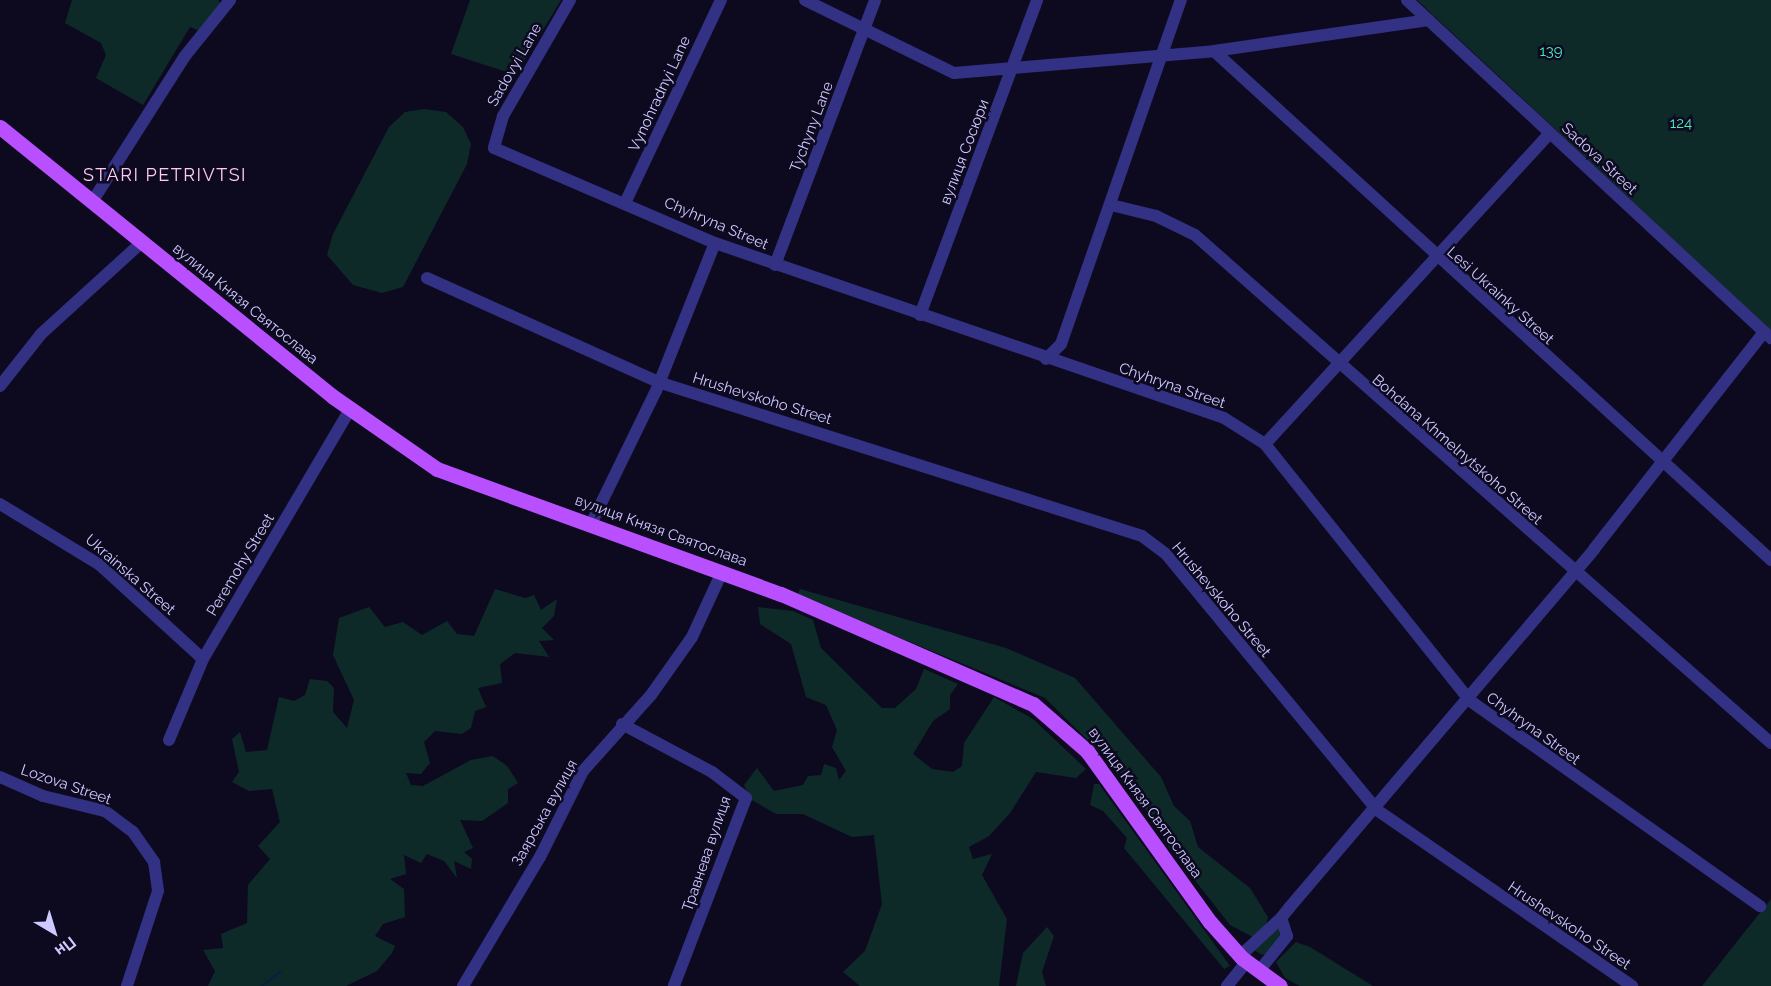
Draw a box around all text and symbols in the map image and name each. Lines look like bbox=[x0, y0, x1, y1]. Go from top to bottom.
street label: Sadovyi Lane bbox=[484, 20, 546, 110]
street label: Vynohradnyi Lane bbox=[625, 33, 695, 155]
park label: 139 bbox=[1539, 43, 1563, 61]
street label: Tychyny Lane bbox=[786, 79, 838, 175]
street label: вулиця Сосюри bbox=[937, 97, 993, 207]
park label: 124 bbox=[1670, 115, 1692, 133]
street label: Sadova Street bbox=[1558, 119, 1640, 199]
district label: STARI PETRIVTSI bbox=[83, 164, 247, 186]
street label: Chyhryna Street bbox=[661, 194, 771, 254]
street label: вулиця Князя Святослава bbox=[169, 240, 321, 368]
street label: Lesi Ukrainky Street bbox=[1443, 243, 1557, 349]
street label: Chyhryna Street bbox=[1116, 359, 1228, 413]
street label: Hrushevskoho Street bbox=[690, 369, 834, 429]
street label: Bohdana Khmelnytskoho Street bbox=[1368, 371, 1546, 529]
street label: вулиця Князя Святослава bbox=[573, 491, 749, 571]
street label: Peremohy Street bbox=[203, 510, 279, 620]
street label: Ukrainska Street bbox=[81, 531, 179, 619]
street label: Hrushevskoho Street bbox=[1168, 539, 1274, 661]
street label: Chyhryna Street bbox=[1483, 689, 1583, 769]
street label: вулиця Князя Святослава bbox=[1084, 724, 1206, 882]
street label: Заярська вулиця bbox=[508, 757, 582, 869]
street label: Lozova Street bbox=[18, 761, 114, 809]
street label: Травнева вулиця bbox=[679, 794, 735, 914]
street label: Hrushevskoho Street bbox=[1504, 878, 1634, 974]
north arrow bbox=[24, 902, 84, 962]
text: Пн bbox=[51, 933, 80, 961]

